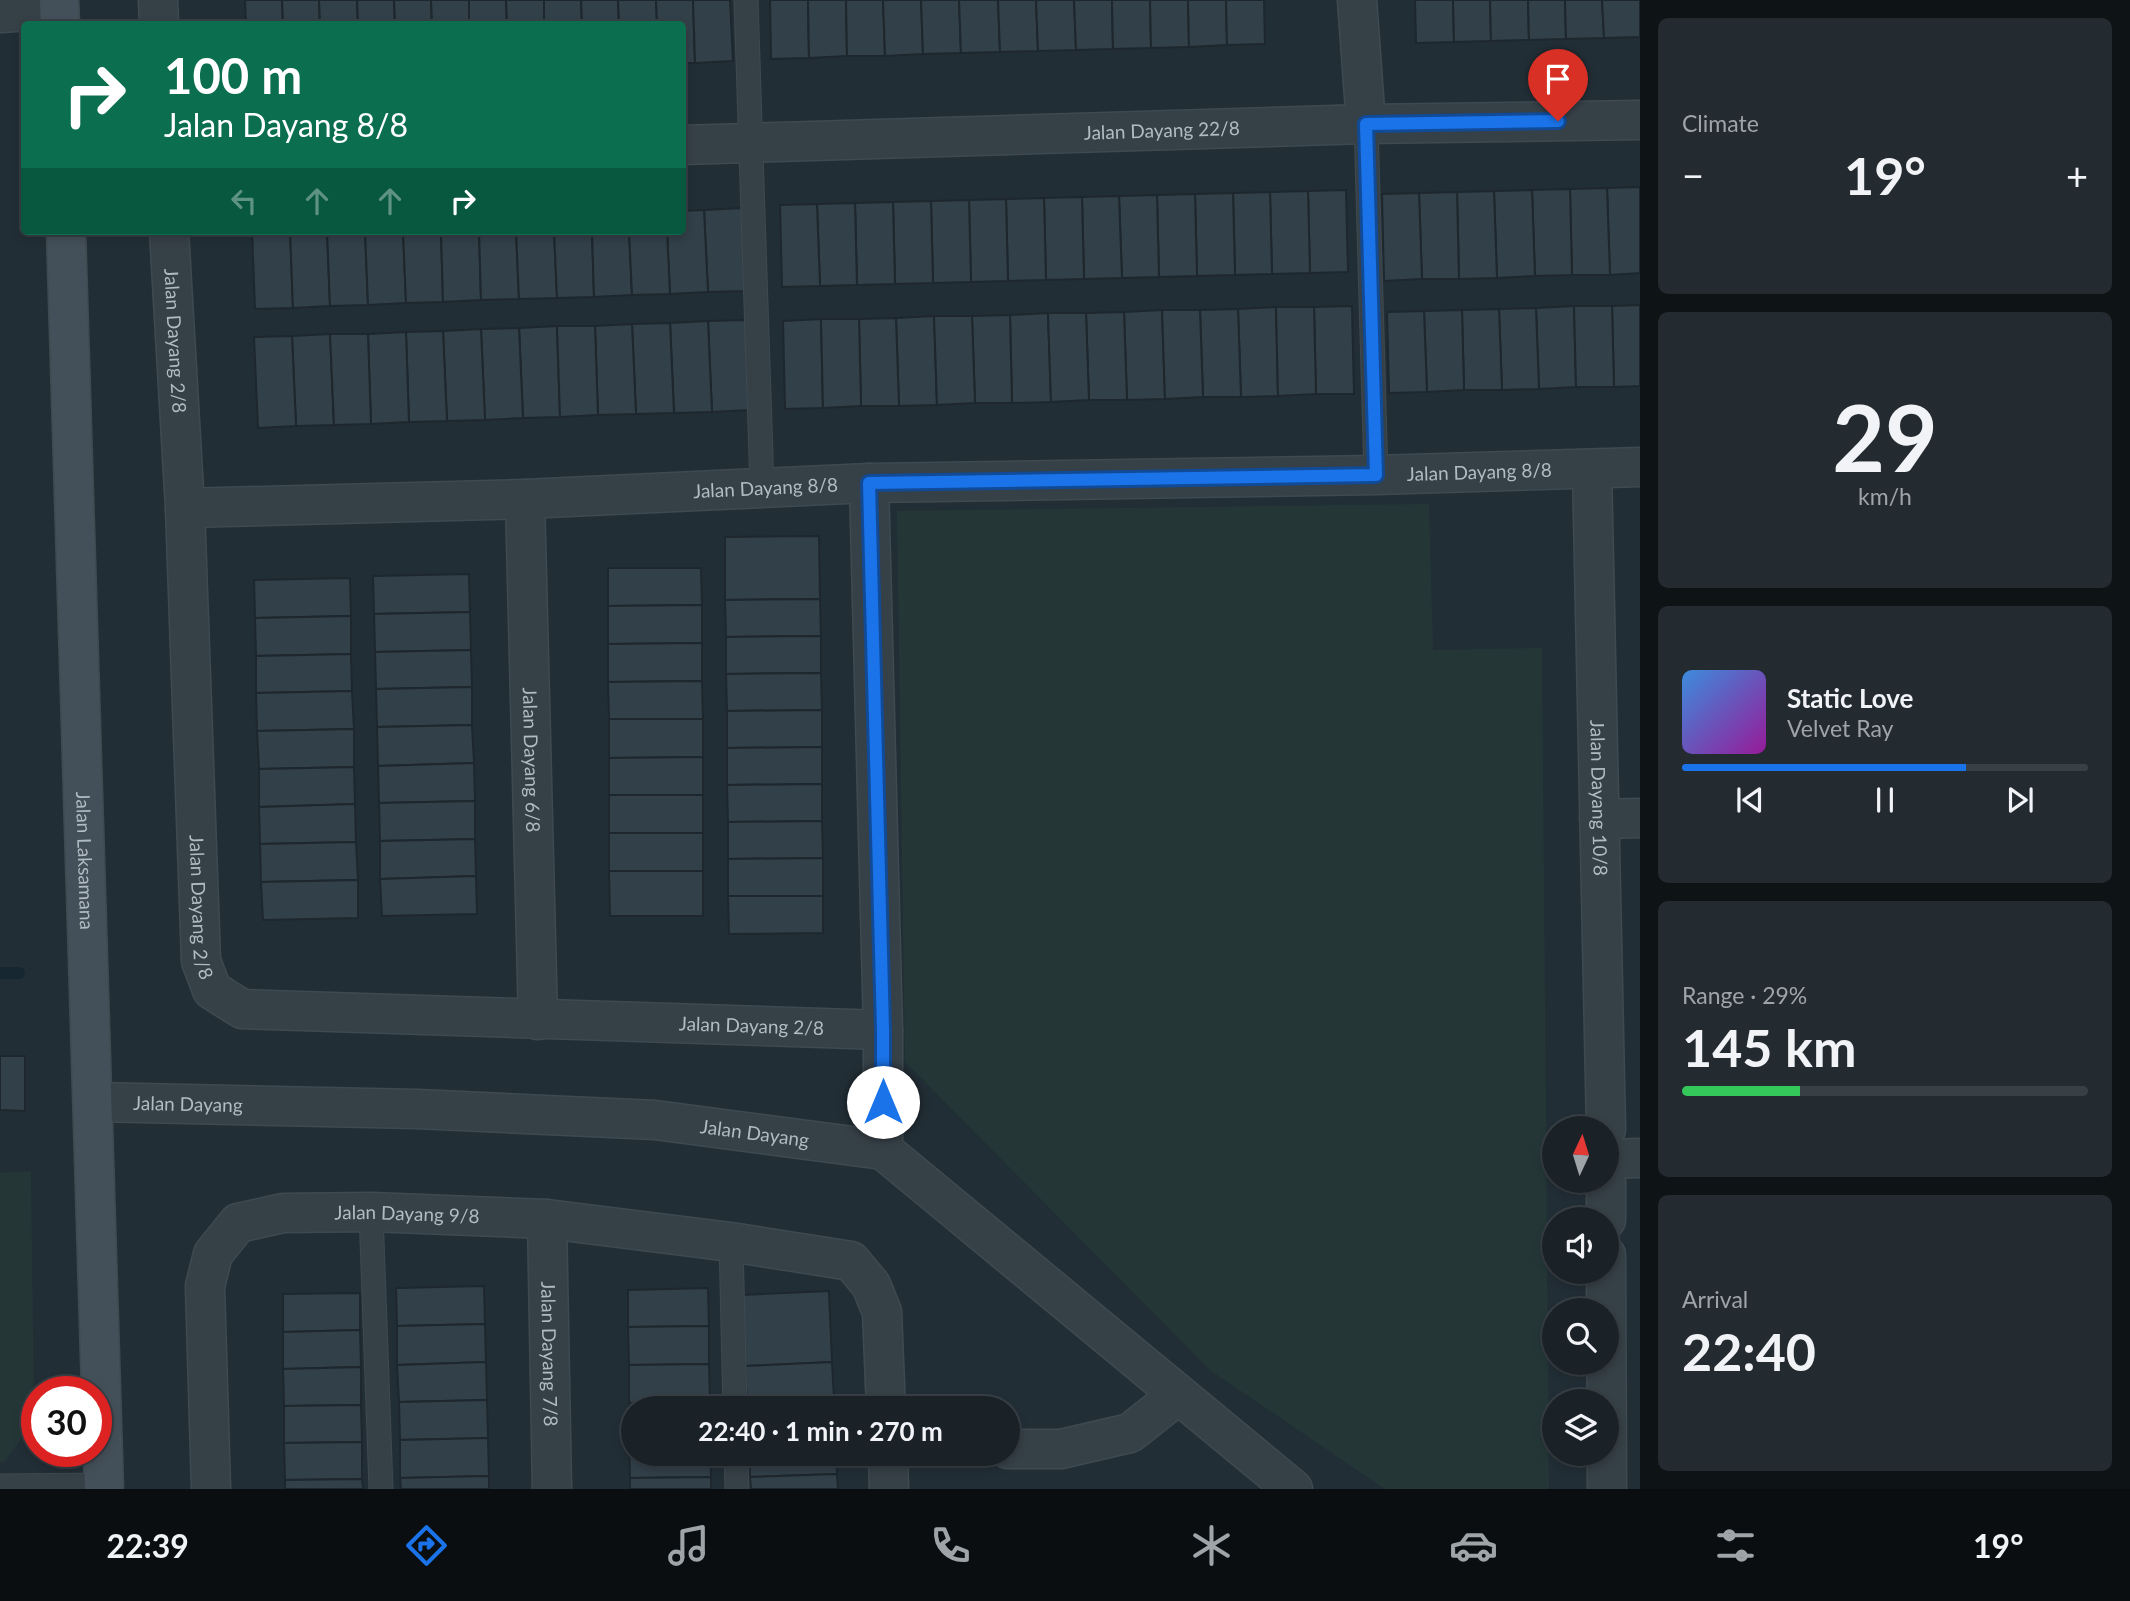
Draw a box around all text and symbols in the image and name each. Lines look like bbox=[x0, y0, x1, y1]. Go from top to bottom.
text: 100 m bbox=[164, 46, 302, 104]
icon: right bbox=[49, 49, 140, 140]
pin bbox=[1528, 49, 1588, 121]
icon: arrive bbox=[1539, 60, 1577, 98]
text: Jalan Dayang 8/8 bbox=[164, 105, 408, 144]
text: Climate bbox=[1682, 109, 1759, 137]
street label: Jalan Dayang 22/8 bbox=[1083, 116, 1240, 144]
text: 19° bbox=[1844, 144, 1926, 206]
text: − bbox=[1682, 152, 1704, 198]
text: + bbox=[2066, 152, 2088, 198]
icon: left bbox=[225, 182, 263, 220]
icon: ahead bbox=[298, 182, 336, 220]
icon: ahead bbox=[371, 182, 409, 220]
icon: right bbox=[444, 182, 482, 220]
street label: Jalan Dayang 2/8 bbox=[160, 268, 192, 414]
text: 29 bbox=[1832, 382, 1938, 491]
street label: Jalan Dayang 8/8 bbox=[1407, 458, 1552, 485]
street label: Jalan Dayang 8/8 bbox=[693, 472, 839, 502]
text: km/h bbox=[1858, 482, 1912, 510]
text: Static Love bbox=[1787, 682, 1914, 714]
street label: Jalan Dayang 6/8 bbox=[519, 687, 545, 833]
text: Velvet Ray bbox=[1787, 714, 1893, 742]
street label: Jalan Dayang 10/8 bbox=[1586, 720, 1613, 876]
icon: previous bbox=[1731, 781, 1769, 819]
icon: pause bbox=[1866, 781, 1904, 819]
icon: next bbox=[2001, 781, 2039, 819]
street label: Jalan Laksamana bbox=[72, 791, 99, 930]
street label: Jalan Dayang 2/8 bbox=[186, 834, 219, 982]
text: Range · 29% bbox=[1682, 981, 1807, 1009]
street label: Jalan Dayang 2/8 bbox=[679, 1011, 824, 1039]
text: 145 km bbox=[1682, 1016, 1856, 1078]
position arrow bbox=[846, 1065, 920, 1139]
street label: Jalan Dayang bbox=[133, 1091, 243, 1116]
street label: Jalan Dayang bbox=[699, 1114, 811, 1151]
north arrow bbox=[1542, 1116, 1619, 1194]
map controls bbox=[1542, 1116, 1619, 1466]
street label: Jalan Dayang 9/8 bbox=[334, 1200, 480, 1227]
button: sound bbox=[1542, 1207, 1619, 1284]
street label: Jalan Dayang 7/8 bbox=[537, 1281, 563, 1427]
text: Arrival bbox=[1682, 1285, 1748, 1313]
button: search bbox=[1542, 1298, 1619, 1375]
text: 22:40 bbox=[1682, 1320, 1816, 1382]
speed limit sign: 30 bbox=[21, 1376, 112, 1467]
button: layers bbox=[1542, 1389, 1619, 1466]
text: 22:40 · 1 min · 270 m bbox=[698, 1415, 943, 1447]
icon: directions bbox=[402, 1521, 451, 1570]
icon: music bbox=[664, 1521, 713, 1570]
icon: phone bbox=[926, 1521, 975, 1570]
icon: climate bbox=[1187, 1521, 1236, 1570]
icon: car bbox=[1449, 1521, 1498, 1570]
icon: filters bbox=[1711, 1521, 1760, 1570]
text: 22:39 bbox=[106, 1526, 189, 1565]
text: 19° bbox=[1973, 1526, 2023, 1565]

